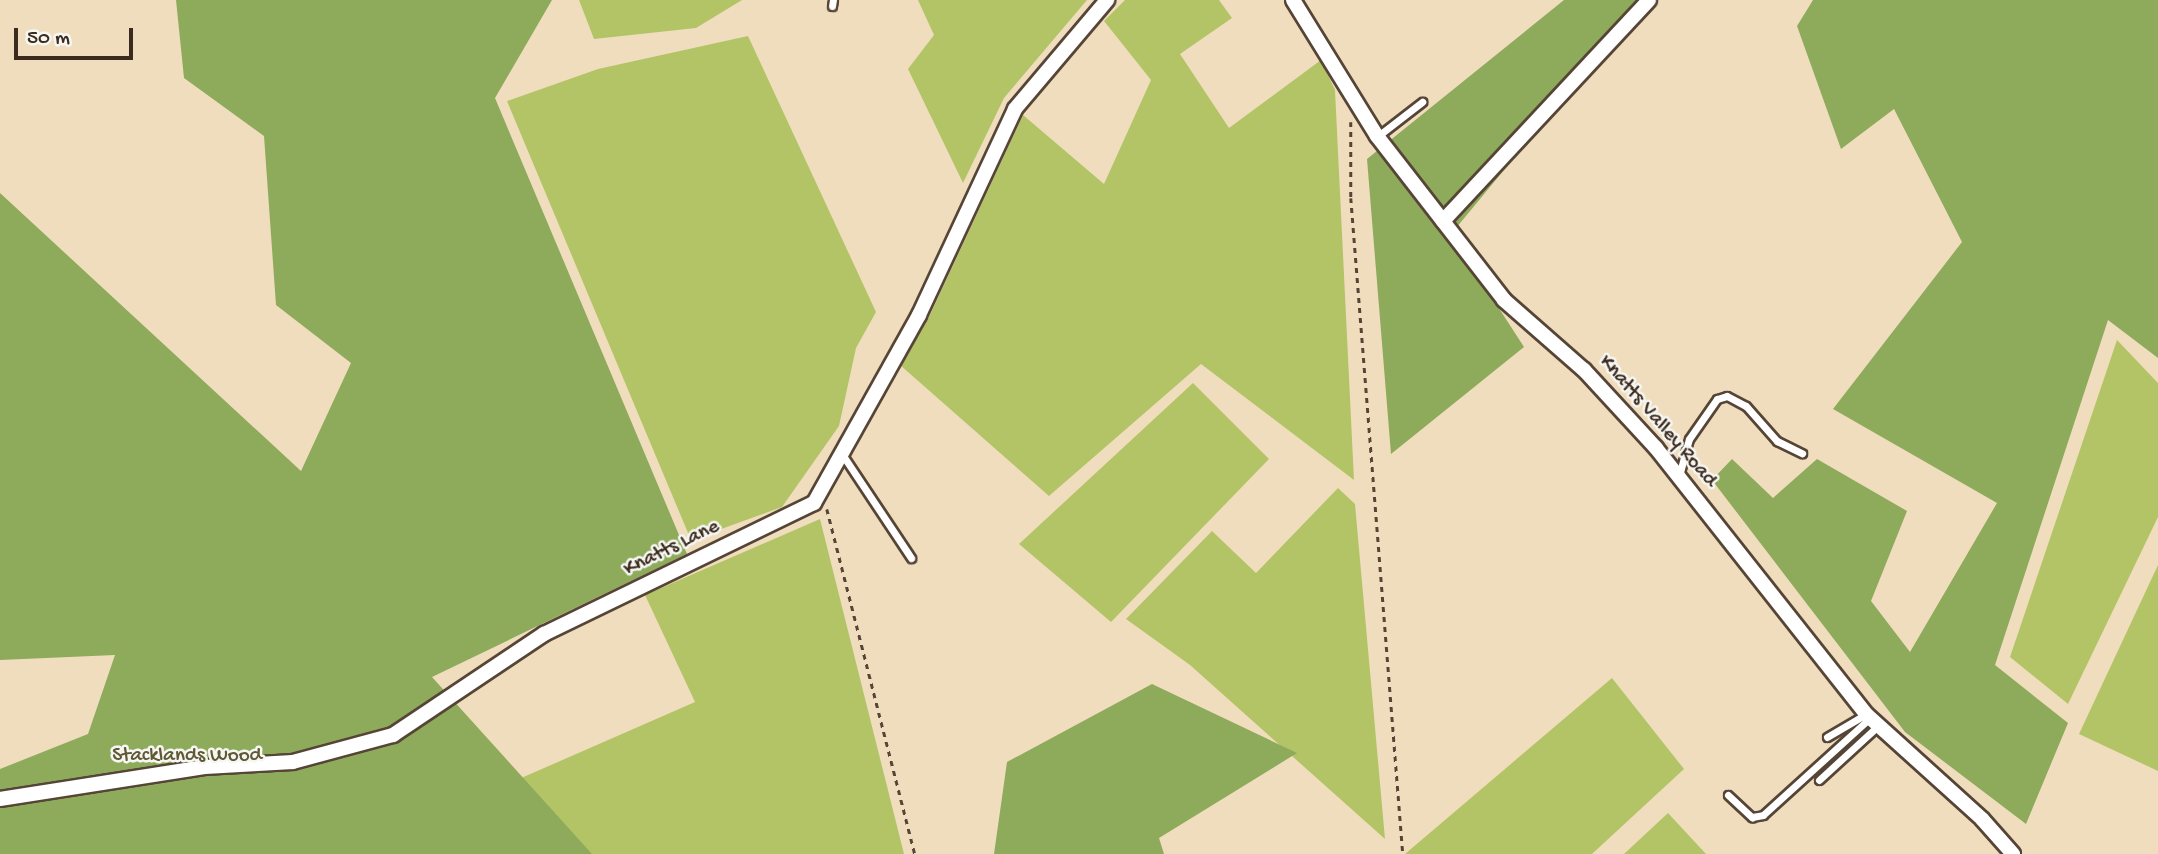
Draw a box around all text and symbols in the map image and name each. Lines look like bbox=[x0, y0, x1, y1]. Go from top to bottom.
scale bar bbox=[18, 14, 136, 58]
text: 50 m bbox=[27, 27, 70, 52]
street label: Knatts Valley Road bbox=[1592, 350, 1722, 494]
street label: Knatts Lane bbox=[620, 515, 724, 583]
park label: Stacklands Wood bbox=[112, 744, 262, 770]

